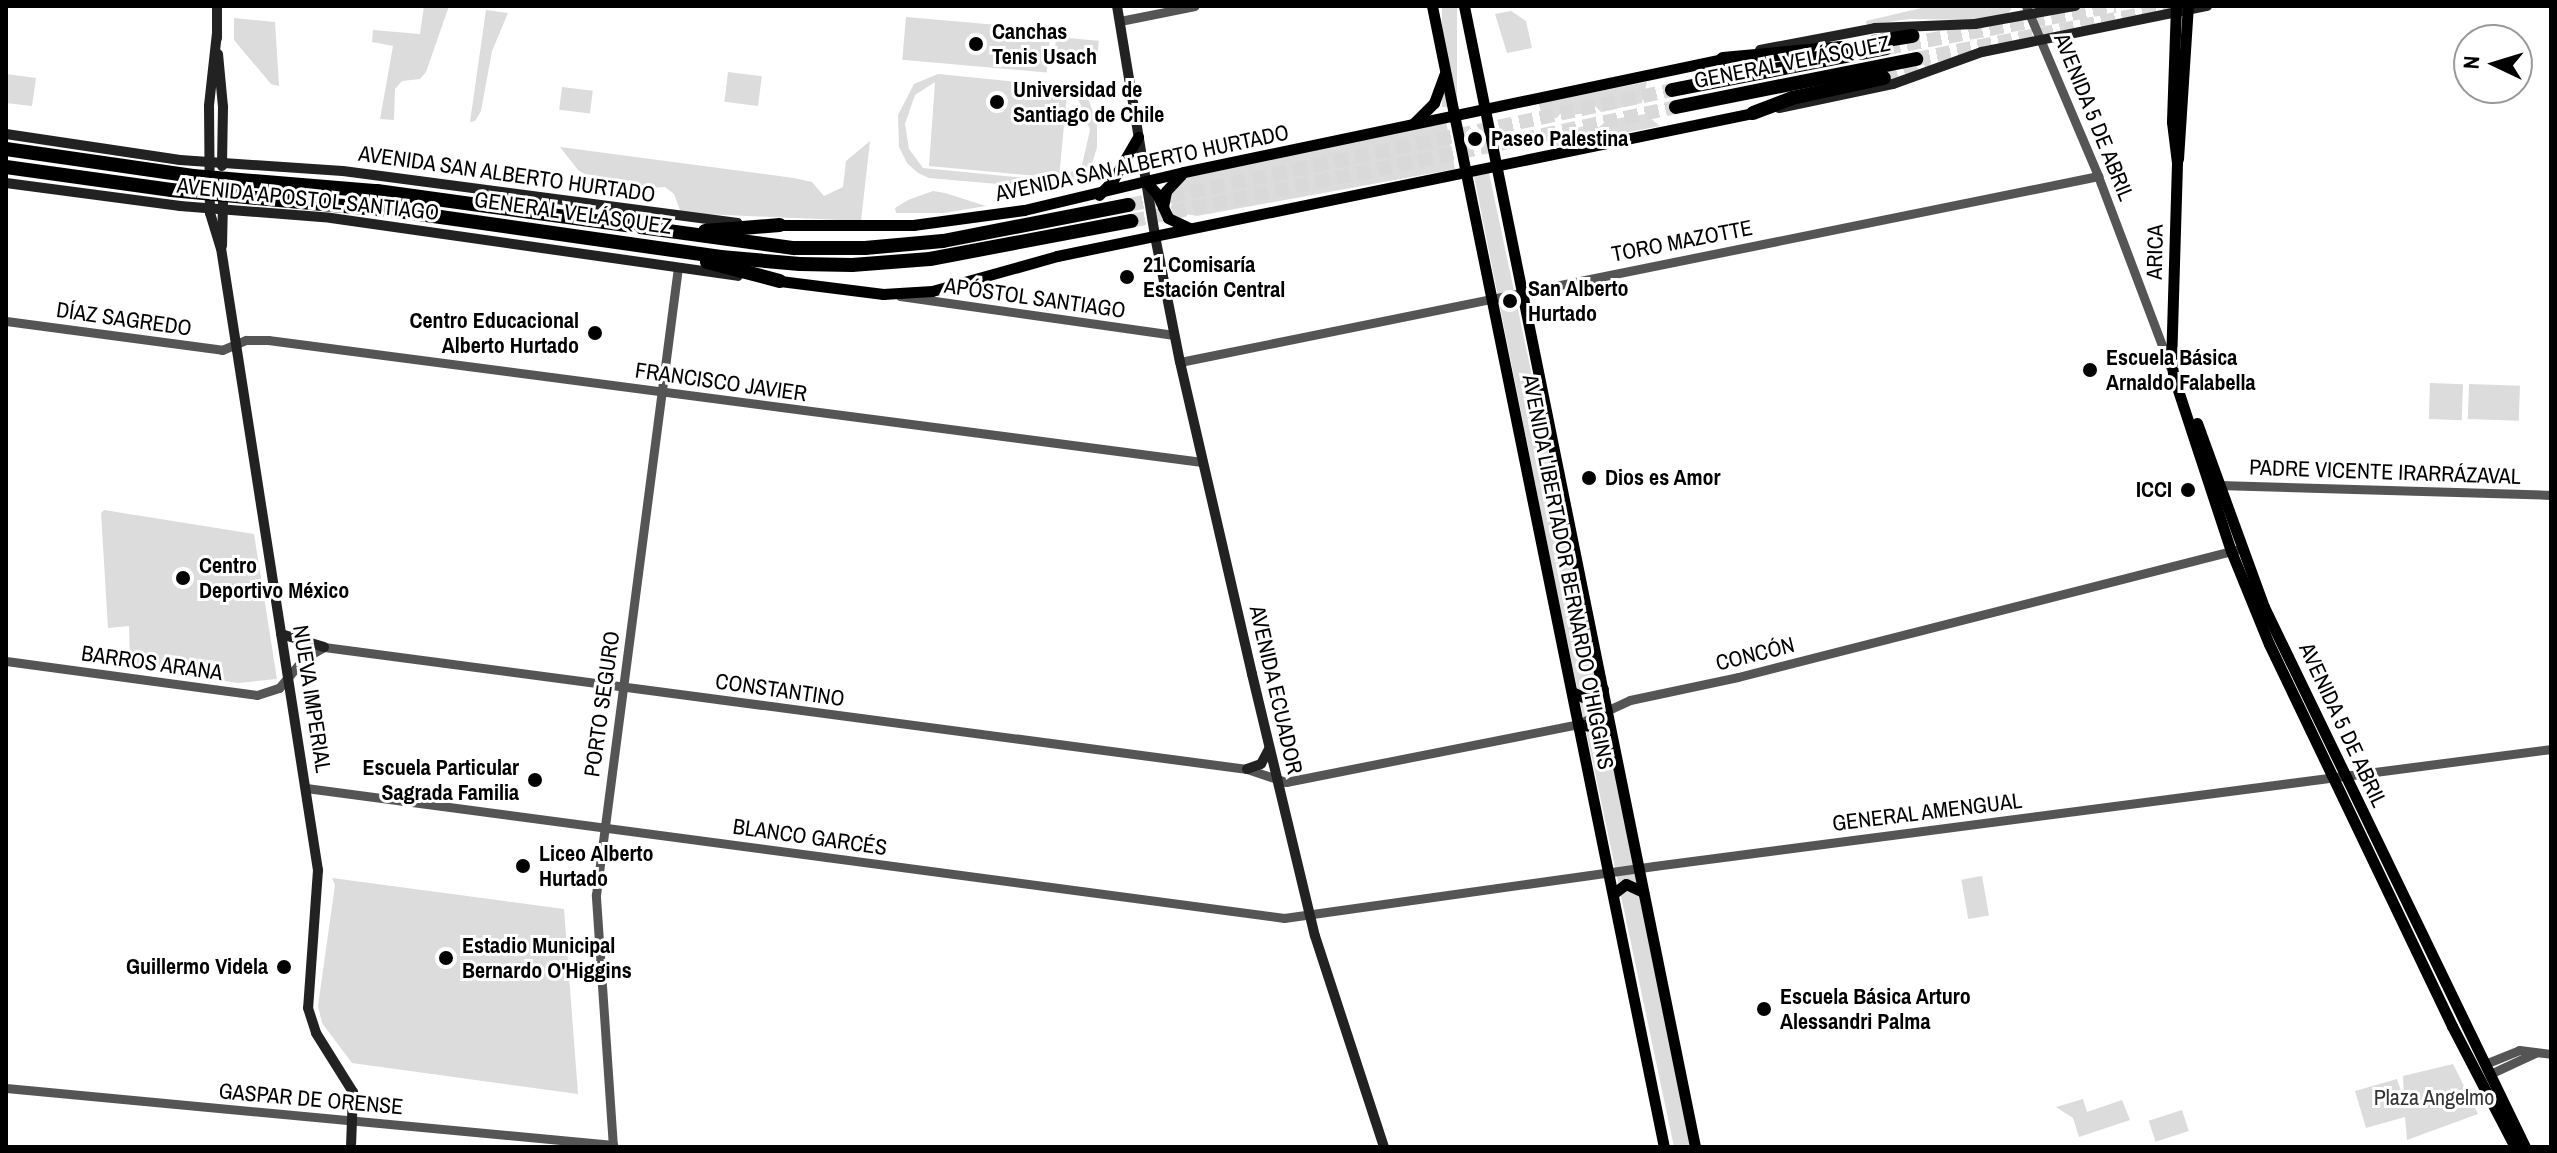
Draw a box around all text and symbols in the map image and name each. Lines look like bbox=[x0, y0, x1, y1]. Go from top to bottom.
place label: Canchas Tenis Usach bbox=[992, 18, 1097, 70]
north arrow bbox=[2453, 24, 2533, 104]
street label: AVENIDA 5 DE ABRIL bbox=[2048, 29, 2140, 205]
street label: GENERAL VELÁSQUEZ bbox=[1692, 30, 1892, 94]
marker: Canchas Tenis Usach bbox=[967, 35, 985, 53]
text: N bbox=[2456, 55, 2486, 70]
place label: Universidad de Santiago de Chile bbox=[1013, 76, 1164, 128]
marker: Universidad de Santiago de Chile bbox=[988, 93, 1006, 111]
street label: AVENIDA SAN ALBERTO HURTADO bbox=[992, 119, 1292, 207]
place label: Paseo Palestina bbox=[1491, 126, 1628, 152]
marker: Paseo Palestina bbox=[1466, 130, 1484, 148]
street label: AVENIDA SAN ALBERTO HURTADO bbox=[356, 140, 658, 208]
street label: AVENIDA APOSTOL SANTIAGO bbox=[174, 172, 442, 226]
street label: GENERAL VELÁSQUEZ bbox=[472, 186, 674, 240]
street label: TORO MAZOTTE bbox=[1609, 214, 1755, 268]
street label: ARICA bbox=[2141, 224, 2169, 280]
place label: 21 Comisaría Estación Central bbox=[1143, 251, 1285, 302]
marker: 21 Comisaría Estación Central bbox=[1118, 268, 1136, 286]
street label: APÓSTOL SANTIAGO bbox=[942, 272, 1128, 324]
place label: San Alberto Hurtado bbox=[1528, 275, 1629, 326]
marker: San Alberto Hurtado bbox=[1499, 290, 1521, 312]
street label: DÍAZ SAGREDO bbox=[55, 296, 193, 342]
place label: Centro Educacional Alberto Hurtado bbox=[410, 307, 579, 358]
marker: Centro Educacional Alberto Hurtado bbox=[586, 324, 604, 342]
place label: Escuela Básica Arnaldo Falabella bbox=[2106, 344, 2256, 396]
street label: FRANCISCO JAVIER bbox=[633, 357, 809, 407]
marker: Escuela Básica Arnaldo Falabella bbox=[2081, 361, 2099, 379]
street label: AVENIDA LIBERTADOR BERNARDO O'HIGGINS bbox=[1517, 372, 1619, 772]
street label: PADRE VICENTE IRARRÁZAVAL bbox=[2249, 454, 2521, 490]
place label: Dios es Amor bbox=[1605, 465, 1721, 491]
marker: Dios es Amor bbox=[1580, 469, 1598, 487]
place label: ICCI bbox=[2136, 477, 2172, 503]
marker: ICCI bbox=[2179, 481, 2197, 499]
place label: Centro Deportivo México bbox=[199, 552, 349, 604]
marker: Centro Deportivo México bbox=[174, 569, 192, 587]
street label: AVENIDA ECUADOR bbox=[1244, 603, 1308, 777]
street label: NUEVA IMPERIAL bbox=[287, 623, 337, 775]
street label: PORTO SEGURO bbox=[579, 630, 625, 778]
street label: CONCÓN bbox=[1713, 631, 1797, 677]
street label: AVENIDA 5 DE ABRIL bbox=[2293, 638, 2393, 812]
street label: BARROS ARANA bbox=[79, 640, 225, 686]
street label: CONSTANTINO bbox=[714, 668, 846, 712]
place label: Escuela Particular Sagrada Familia bbox=[363, 754, 519, 806]
marker: Escuela Particular Sagrada Familia bbox=[526, 771, 544, 789]
street label: GENERAL AMENGUAL bbox=[1830, 787, 2024, 837]
street label: BLANCO GARCÉS bbox=[731, 813, 889, 861]
place label: Liceo Alberto Hurtado bbox=[539, 840, 654, 892]
marker: Liceo Alberto Hurtado bbox=[514, 857, 532, 875]
place label: Estadio Municipal Bernardo O'Higgins bbox=[462, 932, 632, 984]
marker: Estadio Municipal Bernardo O'Higgins bbox=[437, 949, 455, 967]
place label: Guillermo Videla bbox=[126, 954, 268, 980]
marker: Guillermo Videla bbox=[275, 958, 293, 976]
place label: Escuela Básica Arturo Alessandri Palma bbox=[1780, 983, 1972, 1034]
marker: Escuela Básica Arturo Alessandri Palma bbox=[1755, 1000, 1773, 1018]
street label: GASPAR DE ORENSE bbox=[218, 1078, 404, 1120]
park label: Plaza Angelmo bbox=[2373, 1085, 2495, 1111]

